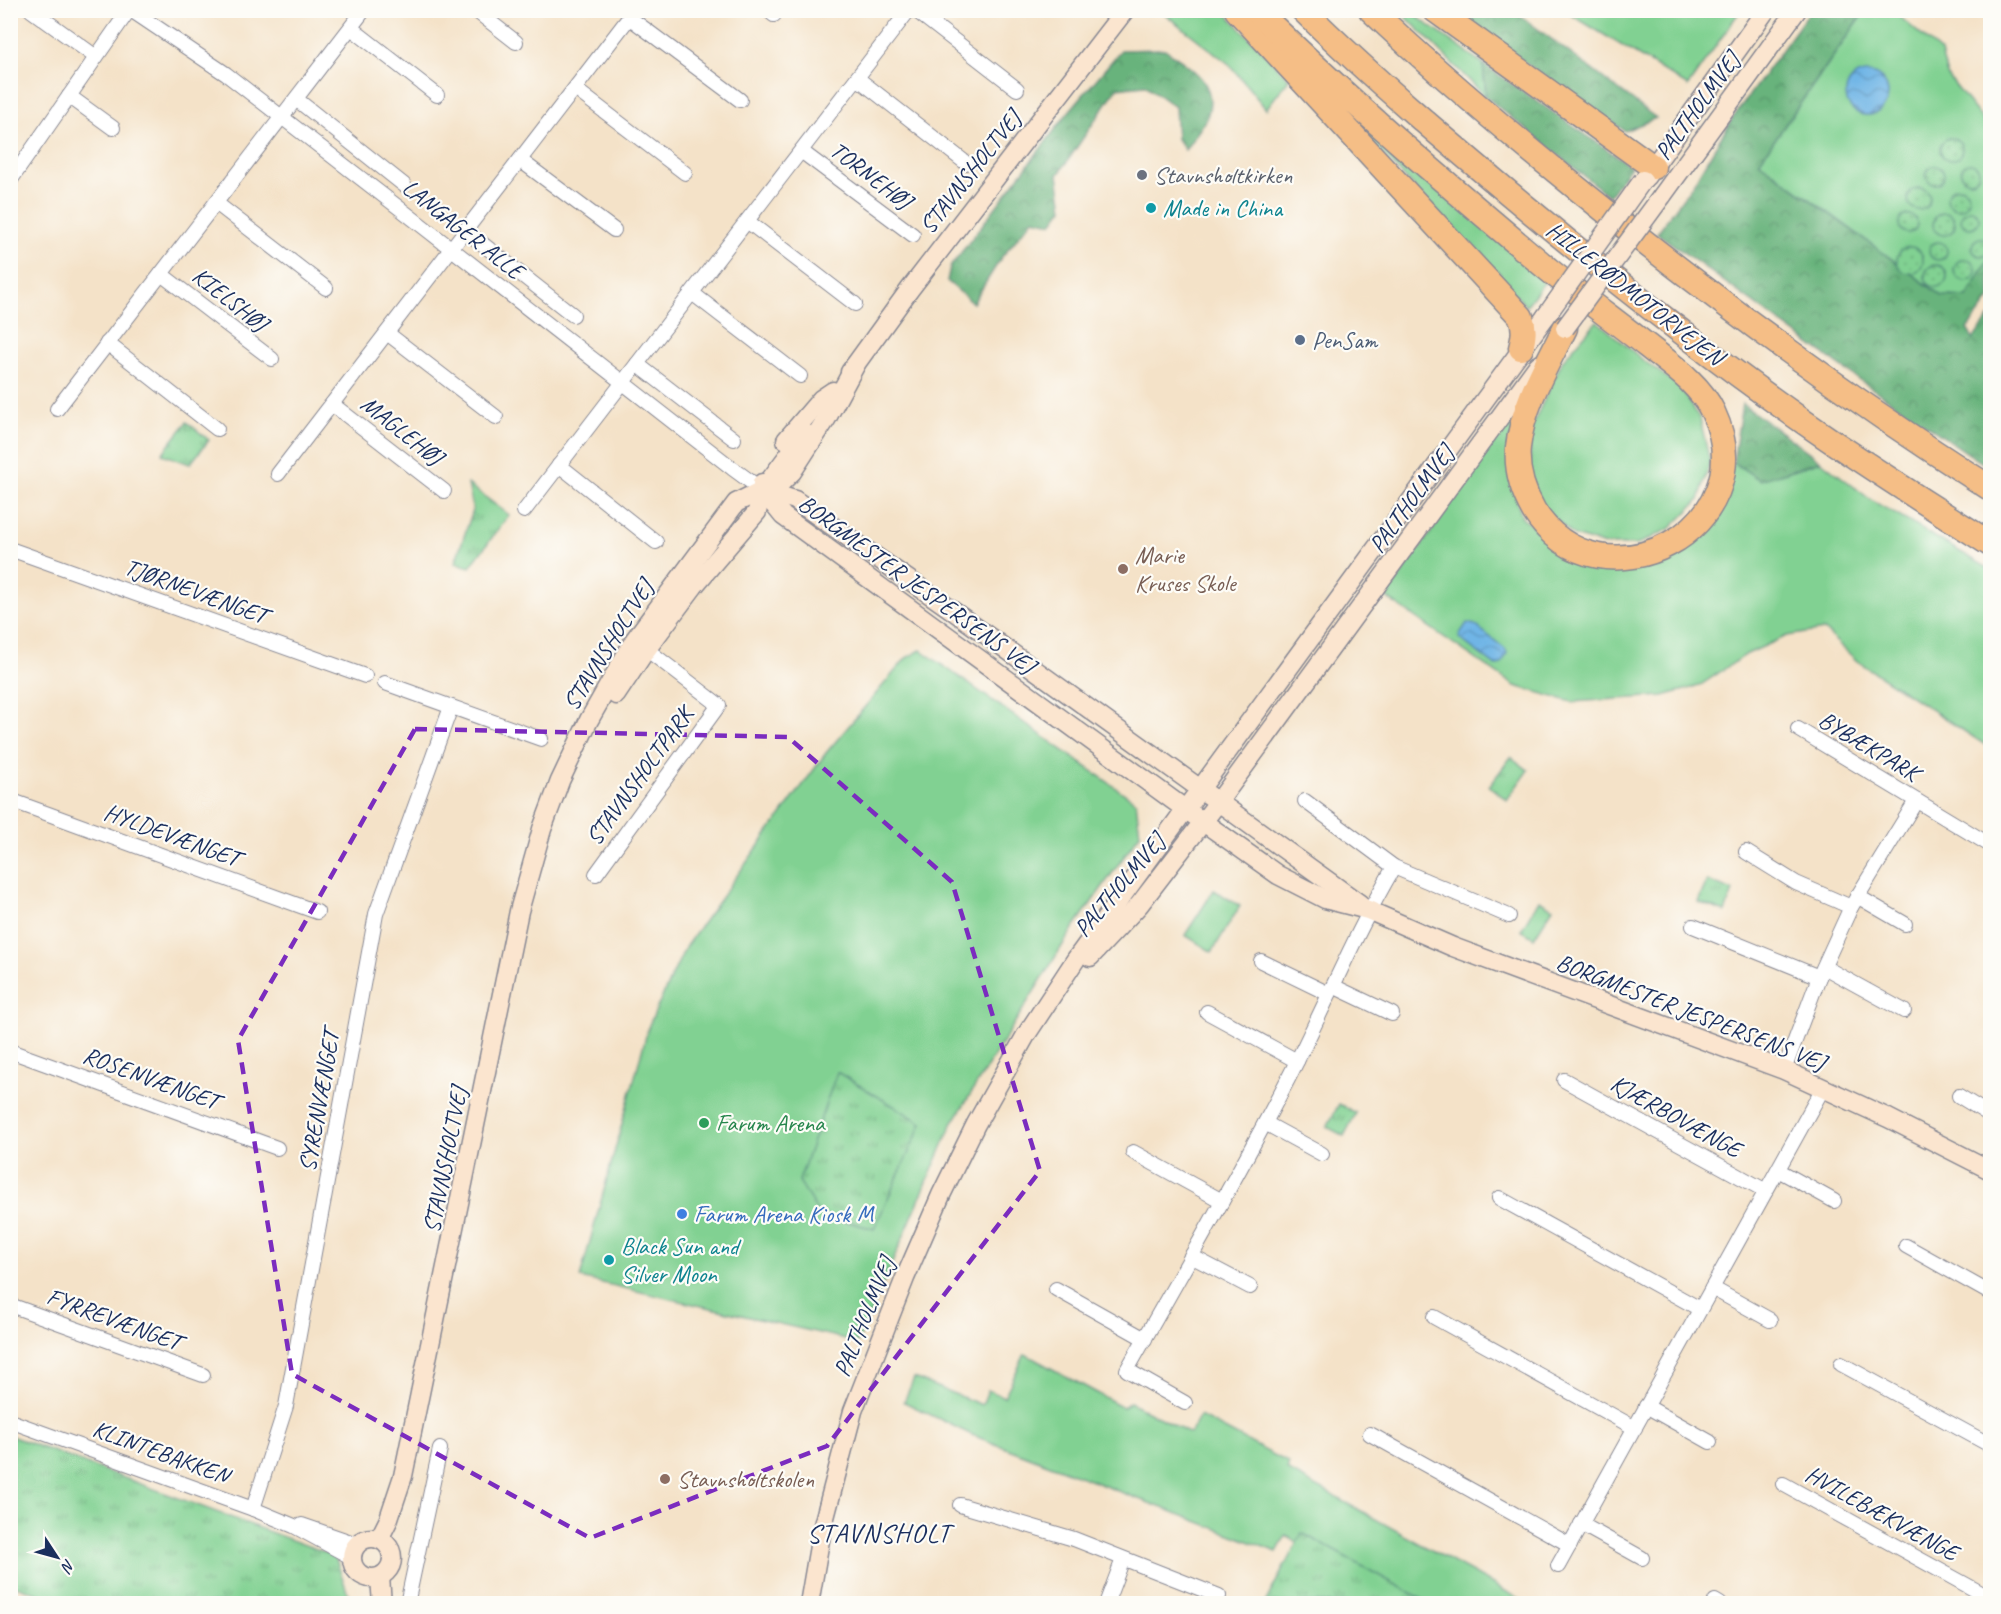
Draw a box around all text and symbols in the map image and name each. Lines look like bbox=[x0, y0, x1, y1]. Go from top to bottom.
street label: PALTHOLMVEJ bbox=[1648, 43, 1748, 166]
street label: STAVNSHOLTVEJ bbox=[913, 102, 1030, 239]
street label: TORNEHØJ bbox=[824, 135, 921, 217]
place label: Stavnsholtkirken bbox=[1154, 160, 1293, 190]
marker: Stavnsholtkirken bbox=[1135, 168, 1149, 182]
street label: LANGAGER ALLE bbox=[396, 172, 532, 287]
place label: Made in China bbox=[1163, 193, 1283, 223]
marker: Made in China bbox=[1144, 201, 1158, 215]
street label: HILLERØDMOTORVEJEN bbox=[1540, 215, 1732, 374]
street label: KIELSHØJ bbox=[186, 260, 276, 340]
place label: PenSam bbox=[1312, 325, 1379, 355]
marker: PenSam bbox=[1293, 333, 1307, 347]
street label: MAGLEHØJ bbox=[355, 389, 452, 474]
street label: PALTHOLMVEJ bbox=[1362, 436, 1462, 559]
street label: BORGMESTER JESPERSENS VEJ bbox=[793, 488, 1044, 682]
place label: Marie Kruses Skole bbox=[1135, 540, 1238, 598]
street label: TJØRNEVÆNGET bbox=[121, 551, 277, 633]
marker: Marie Kruses Skole bbox=[1116, 562, 1130, 576]
street label: STAVNSHOLTVEJ bbox=[556, 571, 662, 716]
street label: STAVNSHOLTPARK bbox=[579, 698, 702, 851]
street label: BYBÆKPARK bbox=[1813, 704, 1929, 790]
street label: HYLDEVÆNGET bbox=[100, 797, 250, 875]
street label: PALTHOLMVEJ bbox=[1067, 824, 1173, 943]
street label: BORGMESTER JESPERSENS VEJ bbox=[1552, 947, 1833, 1078]
street label: SYRENVÆNGET bbox=[292, 1022, 347, 1174]
street label: ROSENVÆNGET bbox=[79, 1040, 229, 1118]
street label: KJÆRBOVÆNGE bbox=[1606, 1068, 1749, 1166]
street label: STAVNSHOLTVEJ bbox=[416, 1081, 475, 1235]
place label: Farum Arena bbox=[716, 1108, 826, 1138]
marker: Farum Arena bbox=[697, 1116, 711, 1130]
place label: Farum Arena Kiosk M bbox=[694, 1199, 875, 1229]
marker: Farum Arena Kiosk M bbox=[675, 1207, 689, 1221]
place label: Black Sun and Silver Moon bbox=[621, 1231, 742, 1289]
street label: PALTHOLMVEJ bbox=[827, 1250, 903, 1381]
marker: Black Sun and Silver Moon bbox=[602, 1253, 616, 1267]
street label: FYRREVÆNGET bbox=[43, 1281, 191, 1359]
street label: KLINTEBAKKEN bbox=[89, 1413, 236, 1492]
street label: HVILEBÆKVÆNGE bbox=[1800, 1459, 1966, 1569]
place label: Stavnsholtskolen bbox=[677, 1464, 814, 1494]
marker: Stavnsholtskolen bbox=[658, 1472, 672, 1486]
district label: STAVNSHOLT bbox=[807, 1516, 955, 1550]
north arrow bbox=[27, 1527, 87, 1587]
text: N bbox=[56, 1555, 79, 1578]

